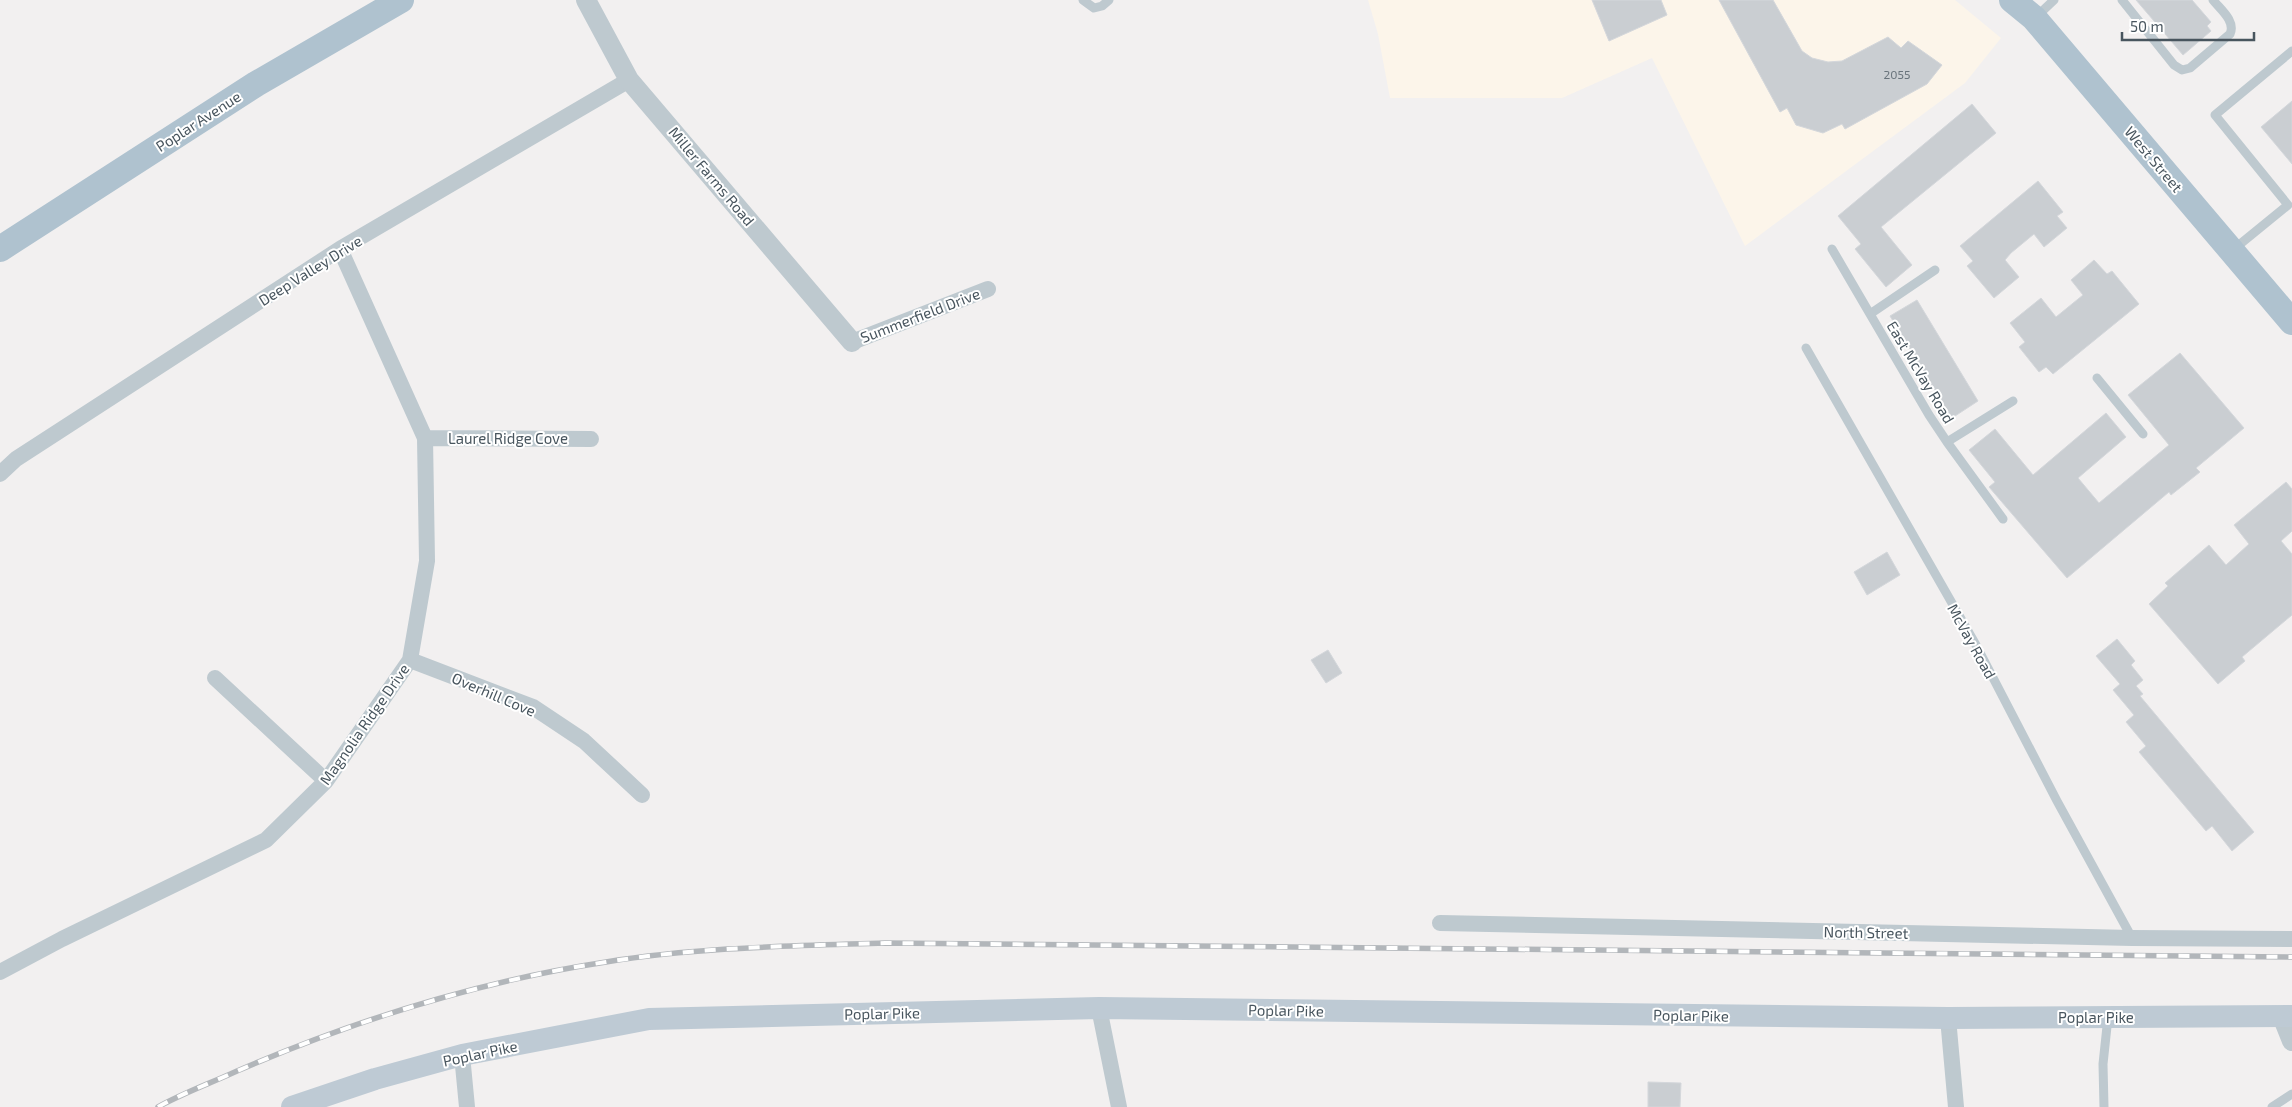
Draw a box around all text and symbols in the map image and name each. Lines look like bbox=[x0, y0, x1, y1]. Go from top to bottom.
scale bar bbox=[2122, 10, 2254, 42]
text: 50 m bbox=[2130, 17, 2164, 35]
house number: 2055 bbox=[1884, 67, 1910, 81]
street label: Poplar Avenue bbox=[152, 87, 244, 155]
street label: West Street bbox=[2121, 122, 2187, 196]
street label: Miller Farms Road bbox=[665, 123, 759, 229]
street label: Deep Valley Drive bbox=[255, 231, 365, 309]
street label: Summerfield Drive bbox=[858, 284, 982, 346]
street label: East McVay Road bbox=[1883, 318, 1959, 426]
street label: Laurel Ridge Cove bbox=[448, 429, 568, 447]
street label: McVay Road bbox=[1944, 600, 2000, 682]
street label: Magnolia Ridge Drive bbox=[315, 660, 413, 788]
street label: Overhill Cove bbox=[449, 668, 539, 720]
street label: North Street bbox=[1824, 922, 1909, 942]
street label: Poplar Pike bbox=[1248, 1000, 1324, 1020]
street label: Poplar Pike bbox=[844, 1003, 920, 1023]
street label: Poplar Pike bbox=[1653, 1005, 1729, 1025]
street label: Poplar Pike bbox=[2058, 1008, 2134, 1026]
street label: Poplar Pike bbox=[441, 1036, 519, 1070]

